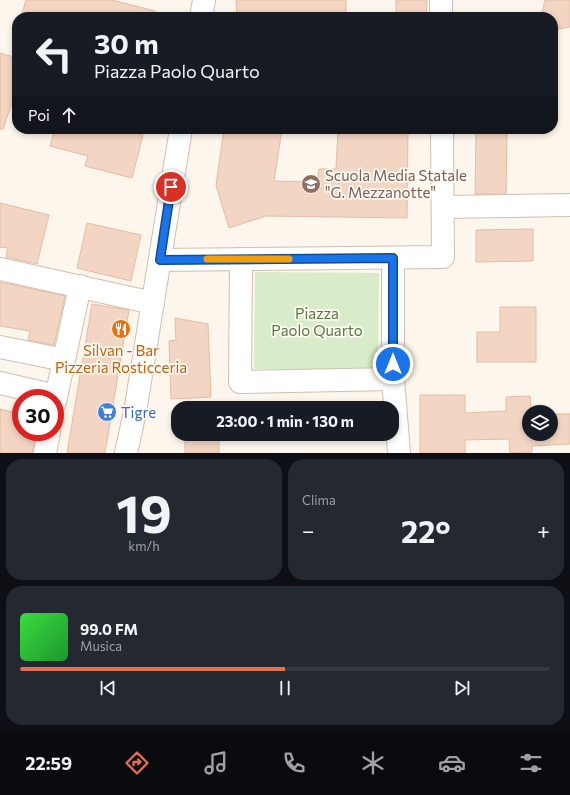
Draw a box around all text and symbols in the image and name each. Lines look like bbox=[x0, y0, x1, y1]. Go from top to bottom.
text: 30 m bbox=[94, 26, 159, 60]
icon: left bbox=[28, 28, 80, 80]
text: Piazza Paolo Quarto bbox=[94, 60, 260, 82]
icon: ahead bbox=[58, 104, 80, 126]
text: Poi bbox=[28, 106, 50, 124]
place label: Scuola Media Statale "G. Mezzanotte" bbox=[325, 166, 467, 201]
pin bbox=[154, 170, 188, 204]
school or university icon: Scuola Media Statale "G. Mezzanotte" bbox=[300, 173, 322, 195]
icon: arrive bbox=[160, 176, 182, 198]
park label: Piazza Paolo Quarto bbox=[271, 304, 363, 339]
restaurant icon: Silvan - Bar Pizzeria Rosticceria bbox=[110, 318, 132, 340]
place label: Silvan - Bar Pizzeria Rosticceria bbox=[55, 341, 187, 376]
position arrow bbox=[372, 343, 414, 385]
speed limit sign: 30 bbox=[12, 389, 64, 441]
supermarket icon: Tigre bbox=[96, 401, 118, 423]
place label: Tigre bbox=[121, 403, 156, 421]
map controls bbox=[522, 405, 558, 441]
button: layers bbox=[522, 405, 558, 441]
text: 23:00 · 1 min · 130 m bbox=[216, 412, 354, 430]
text: 19 bbox=[116, 480, 172, 544]
text: Clima bbox=[302, 492, 336, 508]
text: 22° bbox=[401, 512, 451, 549]
text: − bbox=[302, 517, 315, 544]
text: + bbox=[537, 517, 550, 544]
text: km/h bbox=[128, 538, 160, 554]
text: 99.0 FM bbox=[80, 620, 138, 638]
text: Musica bbox=[80, 638, 122, 654]
icon: previous bbox=[97, 677, 119, 699]
icon: pause bbox=[274, 677, 296, 699]
icon: next bbox=[451, 677, 473, 699]
icon: directions bbox=[123, 749, 151, 777]
icon: music bbox=[202, 749, 230, 777]
icon: phone bbox=[280, 749, 308, 777]
icon: climate bbox=[359, 749, 387, 777]
icon: car bbox=[438, 749, 466, 777]
icon: filters bbox=[517, 749, 545, 777]
text: 22:59 bbox=[25, 752, 72, 774]

